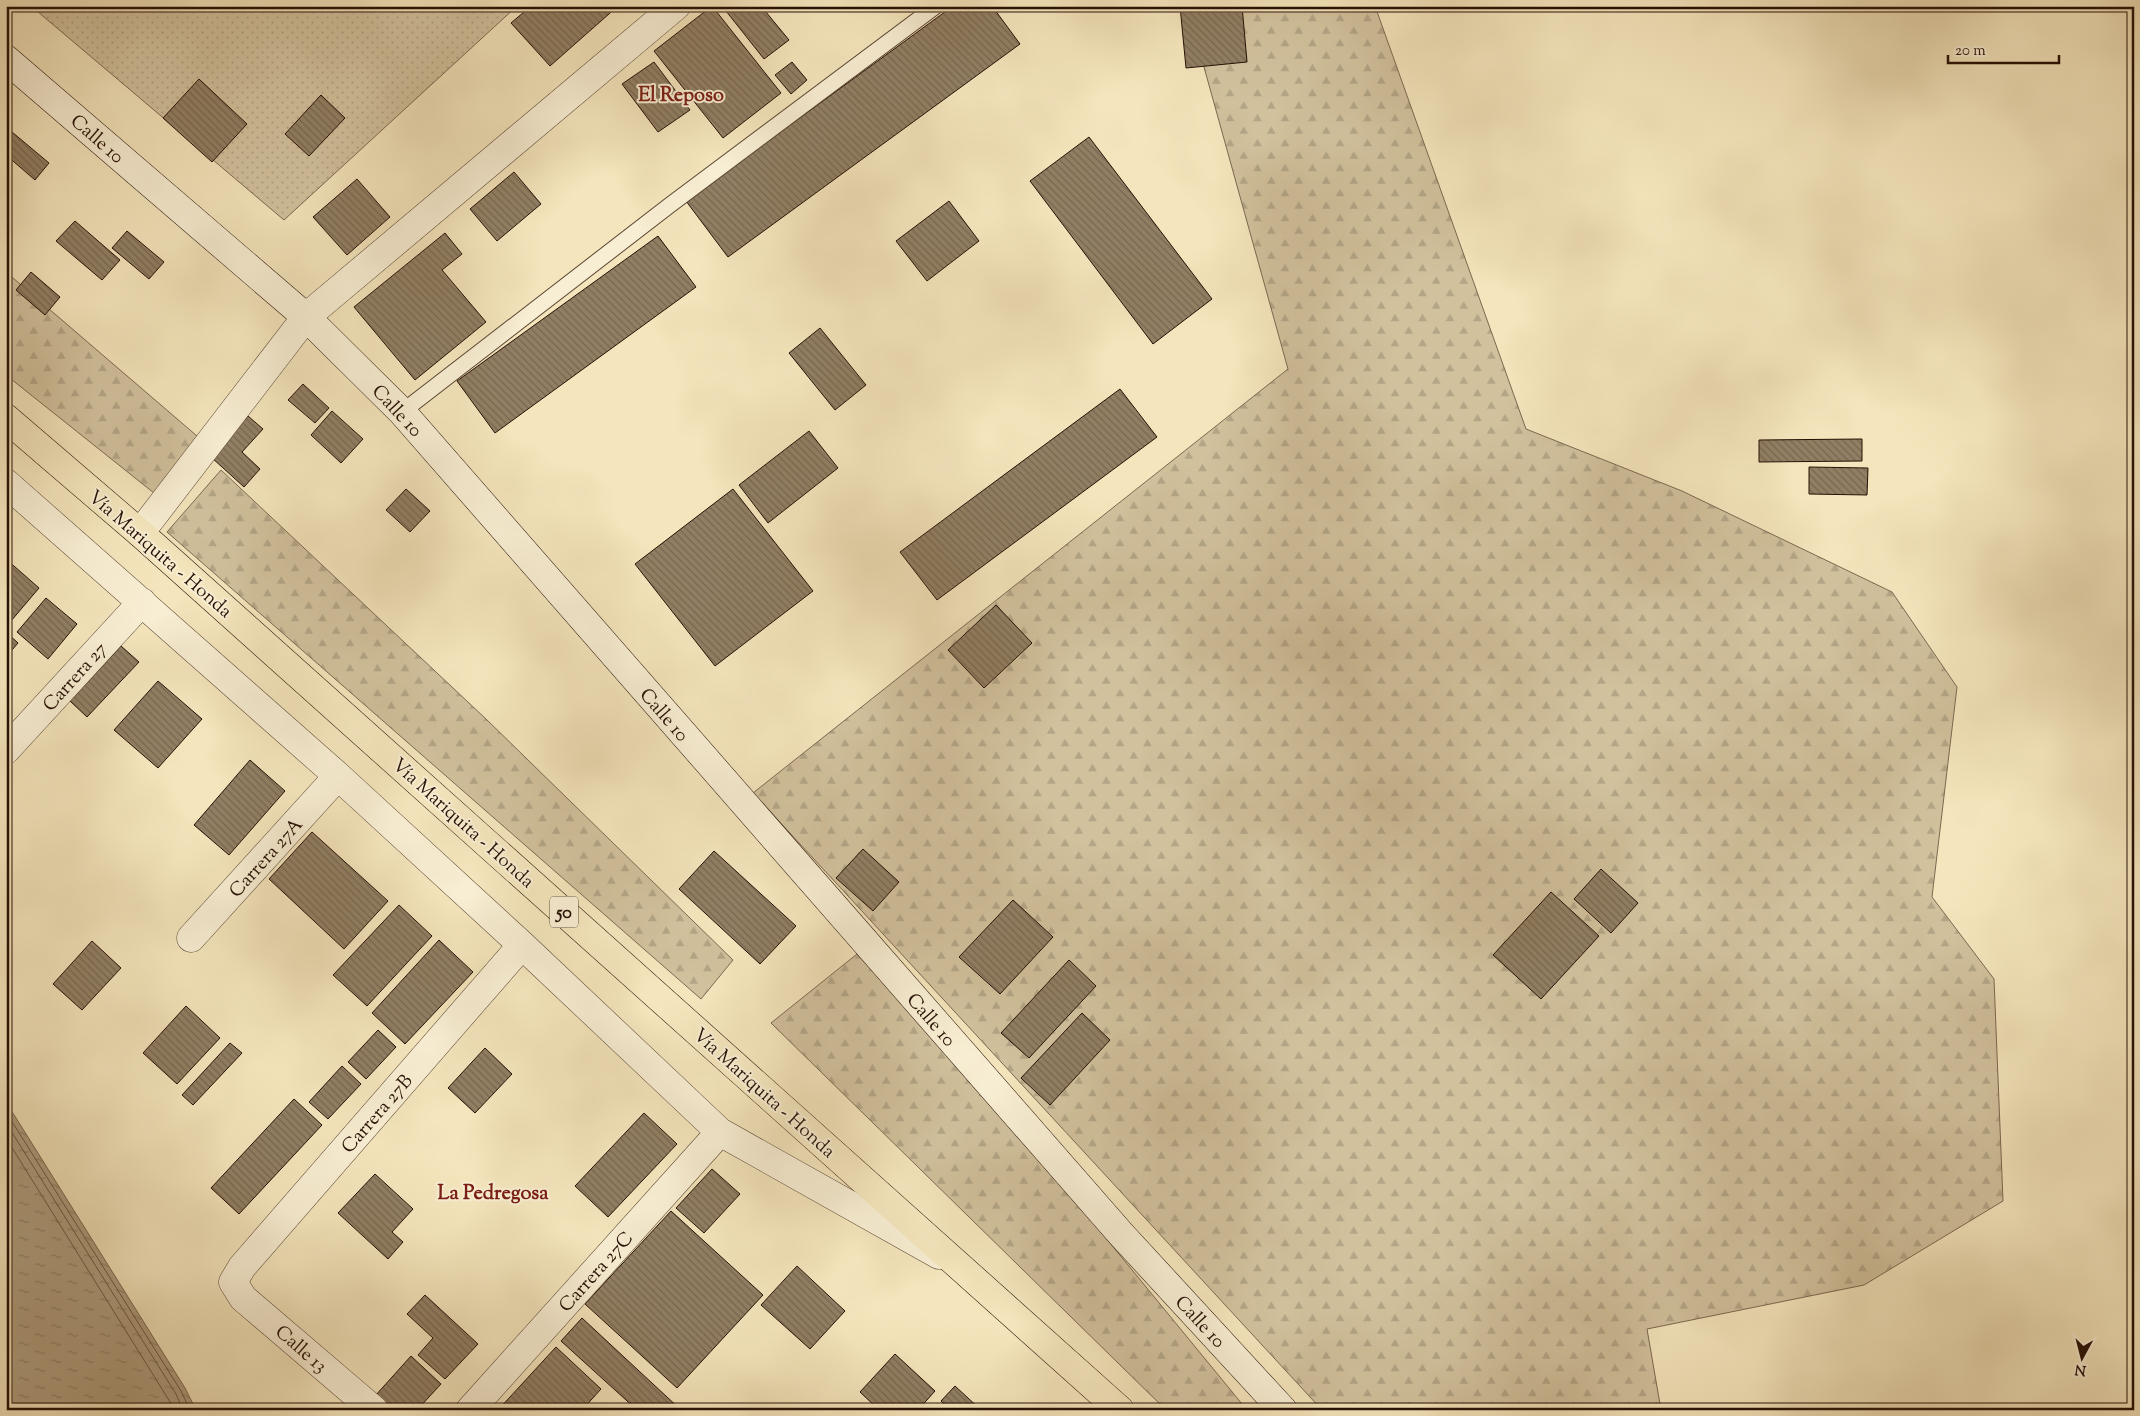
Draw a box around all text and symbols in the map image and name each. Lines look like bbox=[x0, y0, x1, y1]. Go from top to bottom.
scale bar bbox=[1948, 32, 2059, 64]
text: 20 m bbox=[1955, 41, 1986, 62]
district label: El Reposo bbox=[638, 82, 724, 111]
street label: Calle 10 bbox=[64, 109, 129, 171]
street label: Calle 10 bbox=[365, 379, 428, 444]
street label: Vía Mariquita - Honda bbox=[81, 485, 238, 625]
street label: Carrera 27 bbox=[37, 637, 115, 718]
street label: Calle 10 bbox=[632, 683, 694, 748]
street label: Vía Mariquita - Honda bbox=[385, 753, 540, 895]
street label: Carrera 27A bbox=[224, 812, 310, 905]
road number: 50 bbox=[550, 896, 578, 928]
street label: Calle 10 bbox=[899, 988, 961, 1053]
street label: Vía Mariquita - Honda bbox=[686, 1023, 841, 1165]
street label: Carrera 27B bbox=[336, 1069, 420, 1160]
district label: La Pedregosa bbox=[438, 1180, 549, 1209]
street label: Carrera 27C bbox=[553, 1226, 640, 1319]
street label: Calle 10 bbox=[1168, 1290, 1231, 1355]
street label: Calle 13 bbox=[268, 1320, 332, 1380]
north arrow bbox=[2058, 1334, 2108, 1384]
text: N bbox=[2074, 1358, 2087, 1380]

